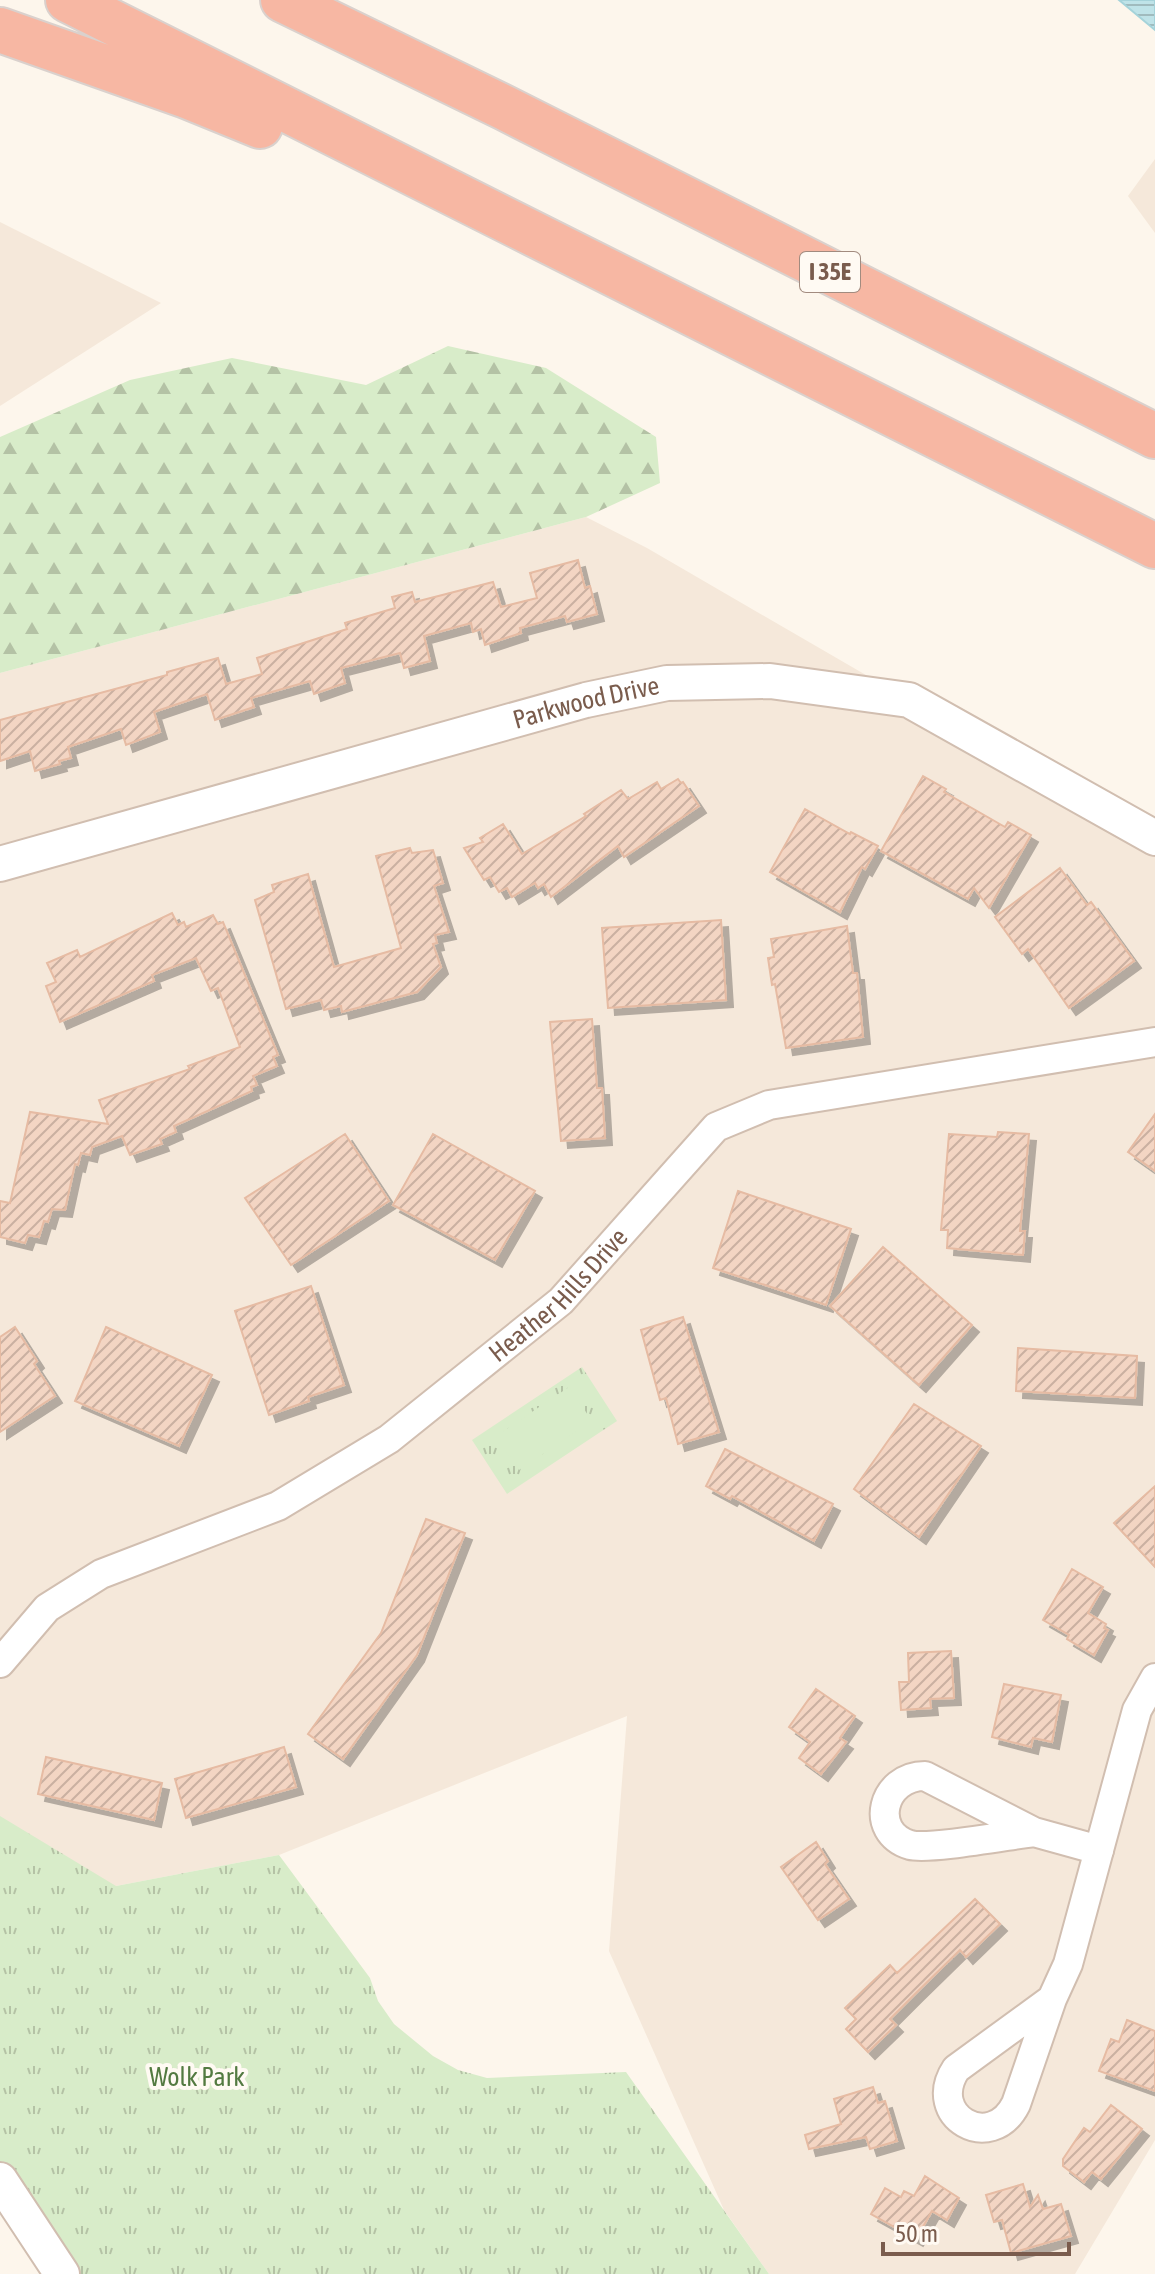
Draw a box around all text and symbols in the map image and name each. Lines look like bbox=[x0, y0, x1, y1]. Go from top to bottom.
road number: I 35E bbox=[800, 252, 860, 292]
street label: Parkwood Drive bbox=[509, 670, 662, 735]
street label: Heather Hills Drive bbox=[483, 1222, 634, 1368]
park label: Wolk Park bbox=[149, 2062, 245, 2092]
scale bar bbox=[883, 2206, 1069, 2256]
text: 50 m bbox=[895, 2220, 938, 2247]

